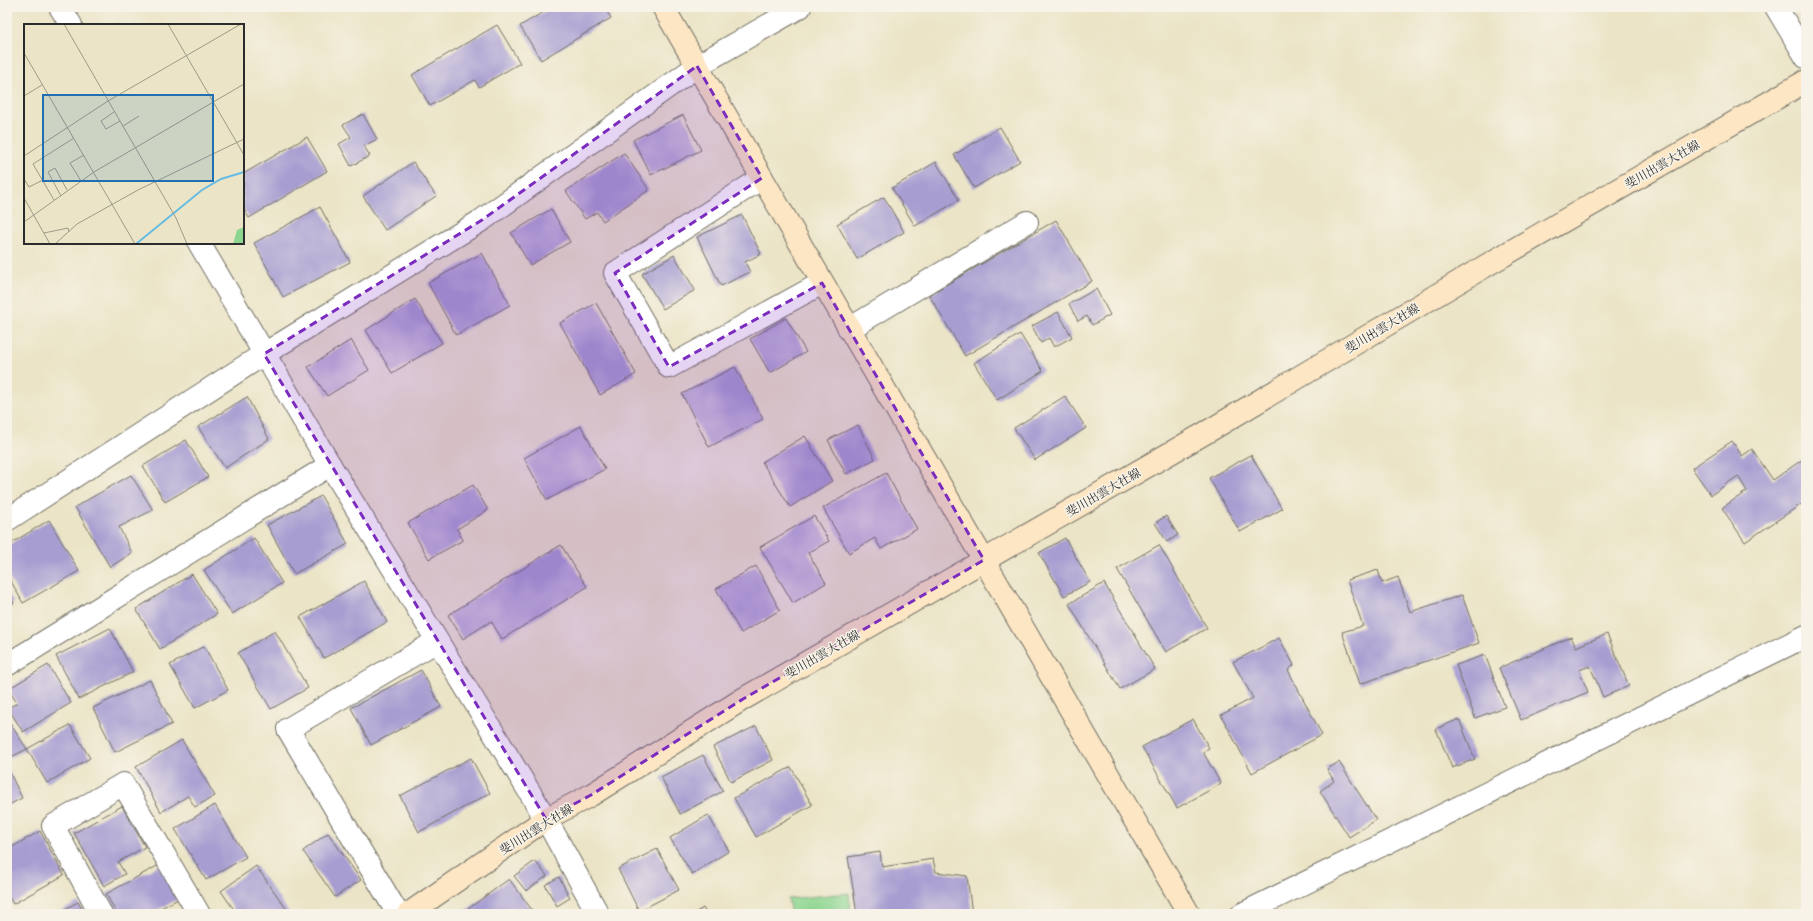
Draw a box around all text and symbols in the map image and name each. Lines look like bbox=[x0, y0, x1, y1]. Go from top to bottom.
inset map bbox=[24, 24, 244, 244]
street label: 斐川出雲大社線 bbox=[1621, 136, 1703, 192]
street label: 斐川出雲大社線 bbox=[1342, 299, 1422, 357]
street label: 斐川出雲大社線 bbox=[1062, 464, 1144, 520]
street label: 斐川出雲大社線 bbox=[781, 626, 863, 682]
street label: 斐川出雲大社線 bbox=[496, 800, 576, 858]

